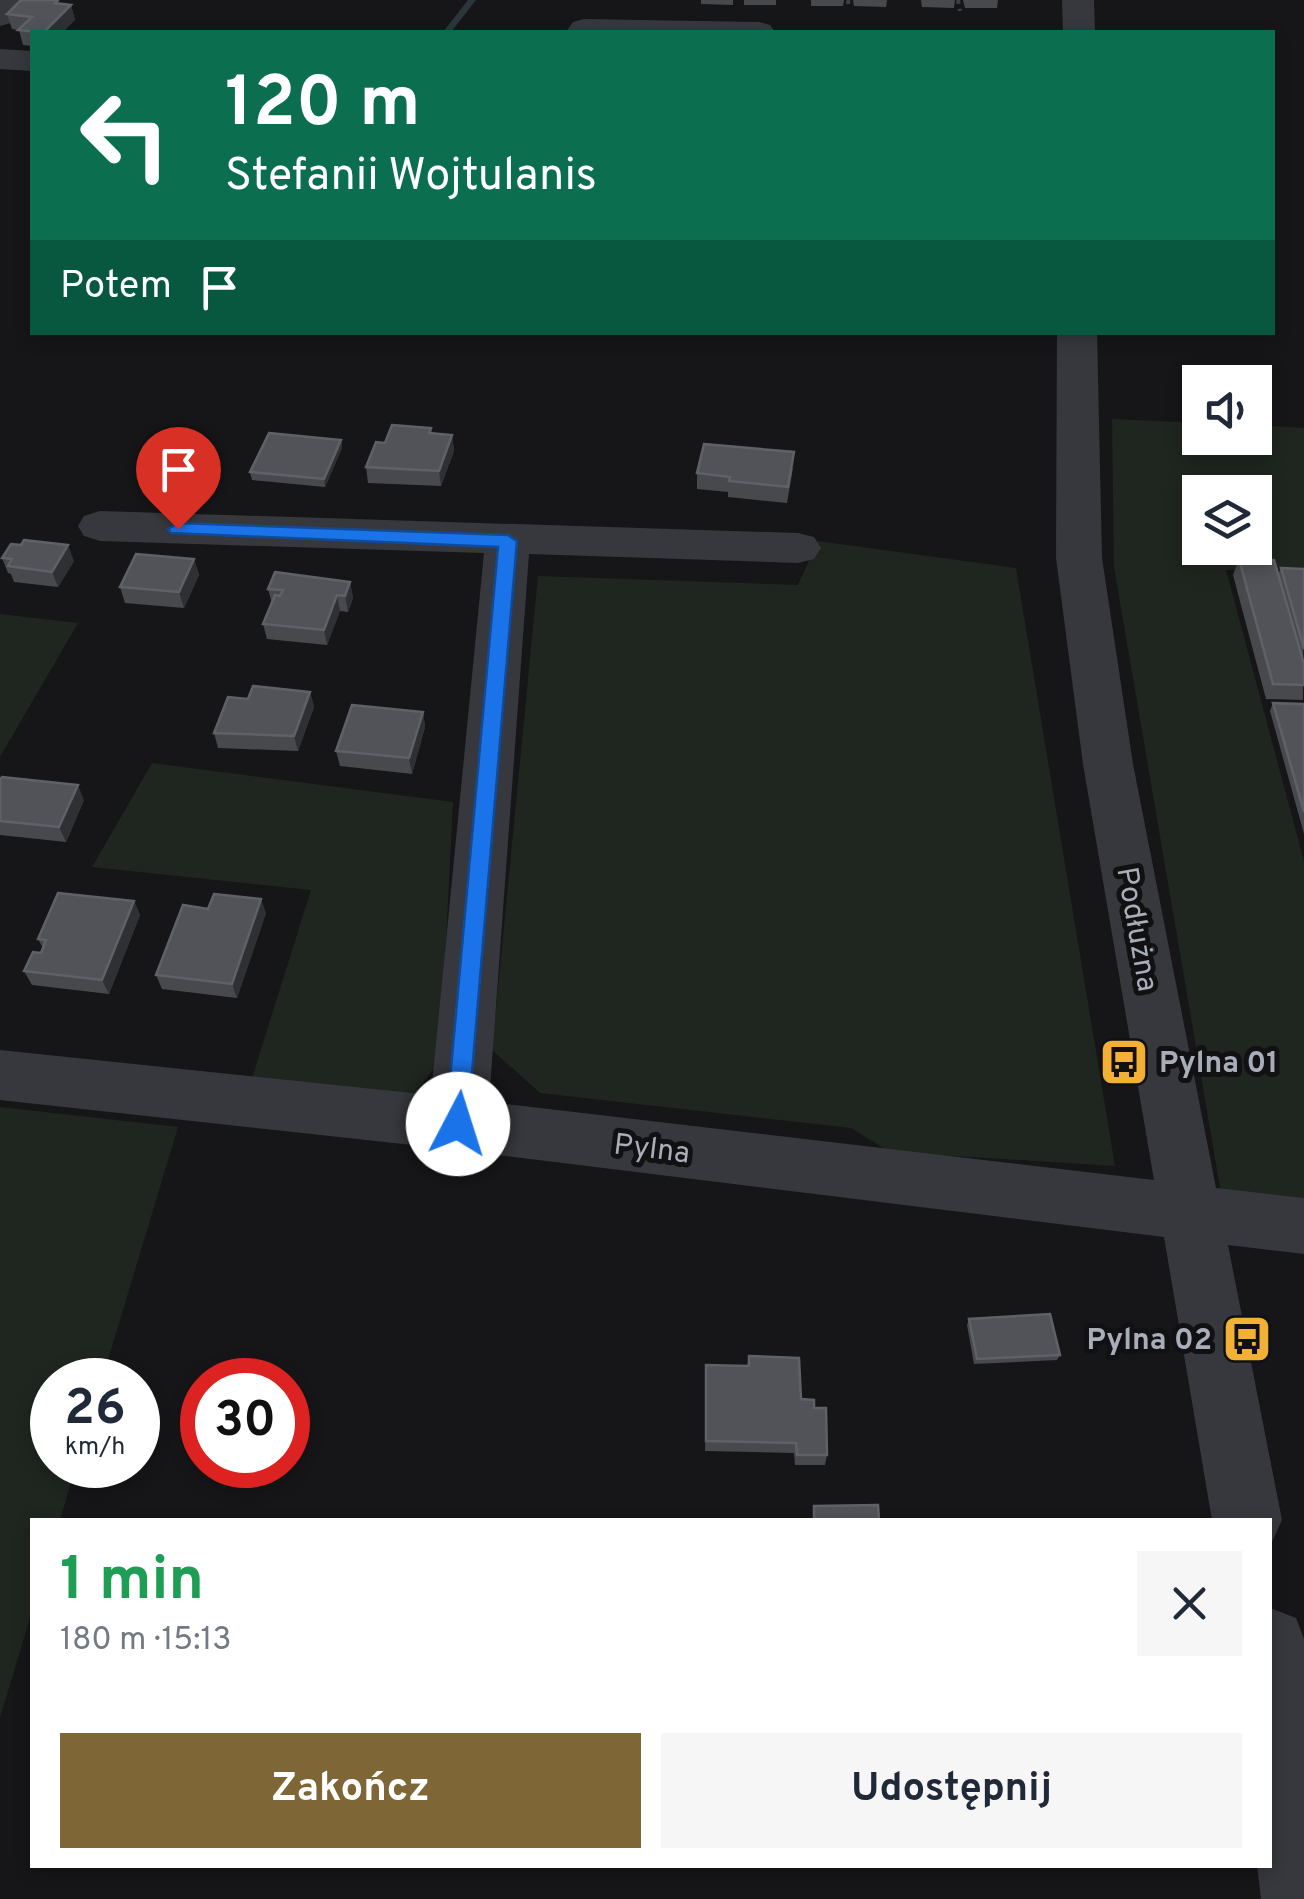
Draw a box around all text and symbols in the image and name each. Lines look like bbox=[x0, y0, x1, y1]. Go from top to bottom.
text: 120 m bbox=[225, 62, 421, 151]
icon: left bbox=[60, 70, 190, 200]
text: Stefanii Wojtulanis bbox=[225, 149, 597, 206]
icon: arrive bbox=[192, 260, 247, 315]
text: Potem bbox=[60, 263, 172, 312]
map controls bbox=[1182, 365, 1272, 565]
button: sound bbox=[1182, 365, 1272, 455]
pin bbox=[136, 427, 221, 530]
icon: arrive bbox=[151, 442, 206, 497]
button: layers bbox=[1182, 475, 1272, 565]
street label: Podłużna bbox=[1106, 864, 1165, 995]
bus stop icon: Pylna 01 bbox=[1098, 1036, 1150, 1088]
place label: Pylna 01 bbox=[1159, 1046, 1278, 1083]
position arrow bbox=[406, 1072, 510, 1176]
street label: Pylna bbox=[612, 1127, 692, 1174]
bus stop icon: Pylna 02 bbox=[1221, 1313, 1273, 1365]
place label: Pylna 02 bbox=[1086, 1323, 1212, 1360]
speed limit sign: 30 bbox=[180, 1358, 310, 1488]
text: 26 bbox=[64, 1379, 126, 1442]
text: km/h bbox=[65, 1432, 125, 1464]
text: 1 min bbox=[60, 1545, 204, 1621]
button: close bbox=[1137, 1551, 1242, 1656]
text: 180 m · 15:13 bbox=[60, 1621, 232, 1661]
button: Zakończ bbox=[60, 1733, 641, 1848]
button: Udostępnij bbox=[661, 1733, 1242, 1848]

